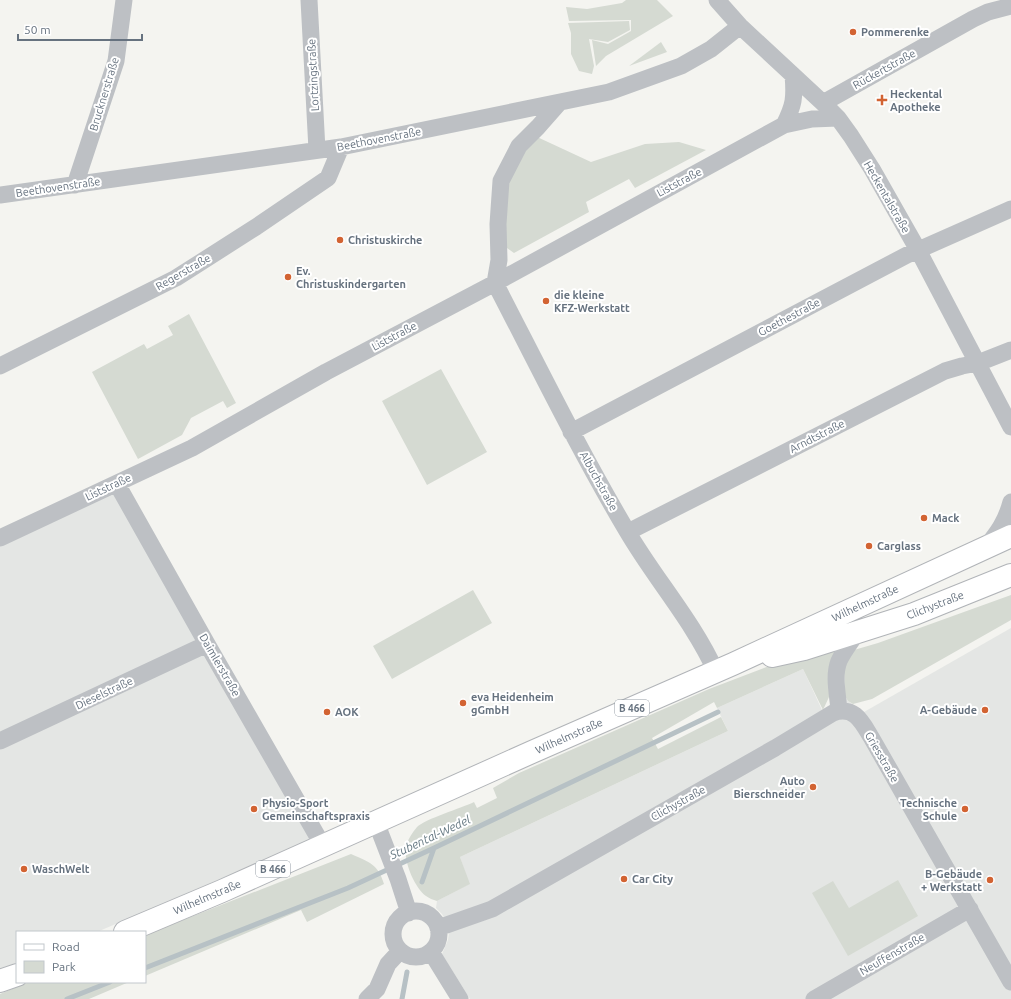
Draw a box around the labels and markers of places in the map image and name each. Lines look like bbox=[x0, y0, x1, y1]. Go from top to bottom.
place label: Pommerenke bbox=[861, 26, 929, 38]
marker: Pommerenke bbox=[848, 27, 858, 37]
place label: Heckental Apotheke bbox=[890, 88, 943, 113]
marker: Heckental Apotheke bbox=[877, 95, 887, 105]
place label: Christuskirche bbox=[348, 234, 422, 246]
marker: Christuskirche bbox=[335, 235, 345, 245]
place label: Ev. Christuskindergarten bbox=[296, 265, 406, 290]
marker: Ev. Christuskindergarten bbox=[283, 272, 293, 282]
place label: die kleine KFZ-Werkstatt bbox=[554, 289, 630, 314]
marker: die kleine KFZ-Werkstatt bbox=[541, 296, 551, 306]
place label: Mack bbox=[932, 512, 960, 524]
marker: Mack bbox=[919, 513, 929, 523]
place label: Carglass bbox=[877, 540, 921, 552]
marker: Carglass bbox=[864, 541, 874, 551]
place label: eva Heidenheim gGmbH bbox=[471, 691, 554, 716]
marker: eva Heidenheim gGmbH bbox=[458, 698, 468, 708]
place label: A-Gebäude bbox=[920, 704, 977, 716]
marker: A-Gebäude bbox=[980, 705, 990, 715]
place label: AOK bbox=[335, 706, 359, 718]
marker: AOK bbox=[322, 707, 332, 717]
place label: Auto Bierschneider bbox=[733, 775, 805, 800]
marker: Auto Bierschneider bbox=[808, 782, 818, 792]
place label: Physio-Sport Gemeinschaftspraxis bbox=[262, 797, 370, 822]
place label: Technische Schule bbox=[900, 797, 957, 822]
marker: Physio-Sport Gemeinschaftspraxis bbox=[249, 804, 259, 814]
marker: Technische Schule bbox=[960, 804, 970, 814]
place label: WaschWelt bbox=[32, 863, 90, 875]
marker: WaschWelt bbox=[19, 864, 29, 874]
place label: B-Gebäude + Werkstatt bbox=[921, 868, 982, 893]
place label: Car City bbox=[632, 873, 673, 885]
marker: Car City bbox=[619, 874, 629, 884]
marker: B-Gebäude + Werkstatt bbox=[985, 875, 995, 885]

